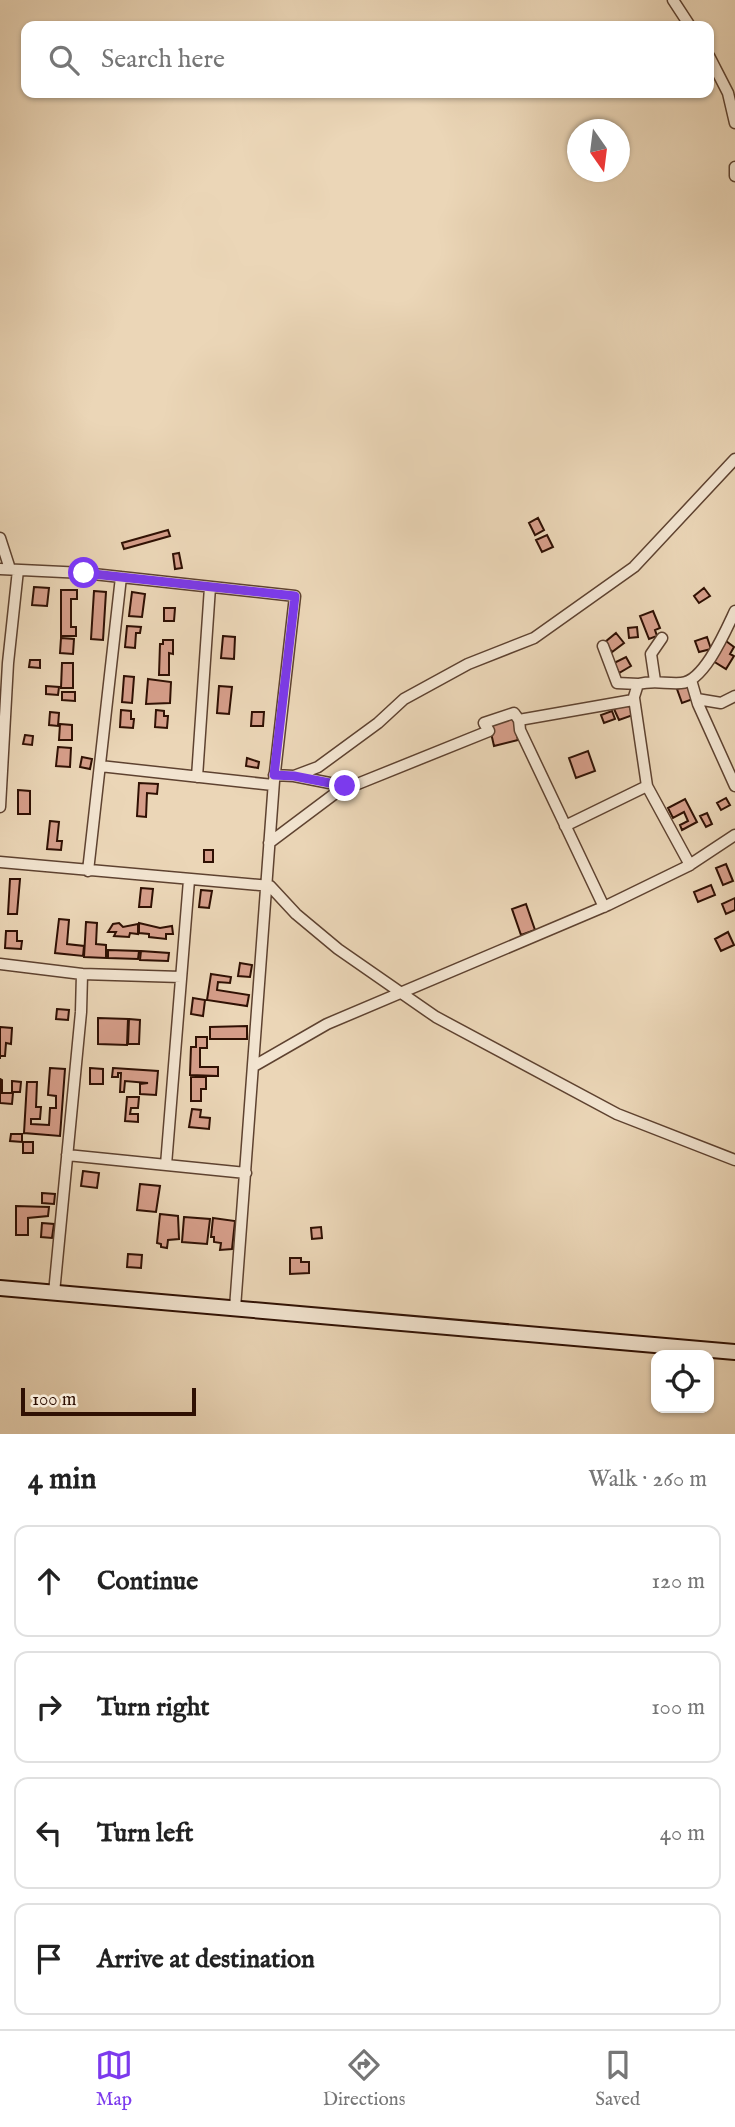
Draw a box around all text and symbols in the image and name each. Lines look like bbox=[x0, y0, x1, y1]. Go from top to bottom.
search box bbox=[21, 21, 714, 98]
icon: search bbox=[45, 41, 83, 79]
text: Search here bbox=[101, 43, 225, 76]
north arrow bbox=[567, 119, 630, 182]
route start bbox=[68, 557, 99, 588]
route end bbox=[329, 770, 360, 801]
map controls bbox=[651, 1350, 714, 1413]
button: locate bbox=[651, 1350, 714, 1413]
scale bar bbox=[21, 1385, 196, 1417]
text: 100 m bbox=[32, 1388, 76, 1412]
text: 4 min bbox=[28, 1461, 96, 1499]
text: Walk · 260 m bbox=[588, 1465, 707, 1494]
icon: ahead bbox=[30, 1562, 68, 1600]
text: Continue bbox=[97, 1565, 198, 1598]
text: 120 m bbox=[652, 1567, 705, 1596]
icon: right bbox=[30, 1688, 68, 1726]
text: Turn right bbox=[97, 1691, 210, 1724]
text: 100 m bbox=[651, 1693, 705, 1722]
icon: left bbox=[30, 1814, 68, 1852]
text: Turn left bbox=[97, 1817, 194, 1850]
text: 40 m bbox=[660, 1819, 705, 1848]
icon: arrive bbox=[30, 1940, 68, 1978]
text: Arrive at destination bbox=[97, 1943, 315, 1976]
tab: Map bbox=[95, 2046, 133, 2112]
tab: Directions bbox=[323, 2046, 405, 2112]
tab: Saved bbox=[595, 2046, 640, 2112]

